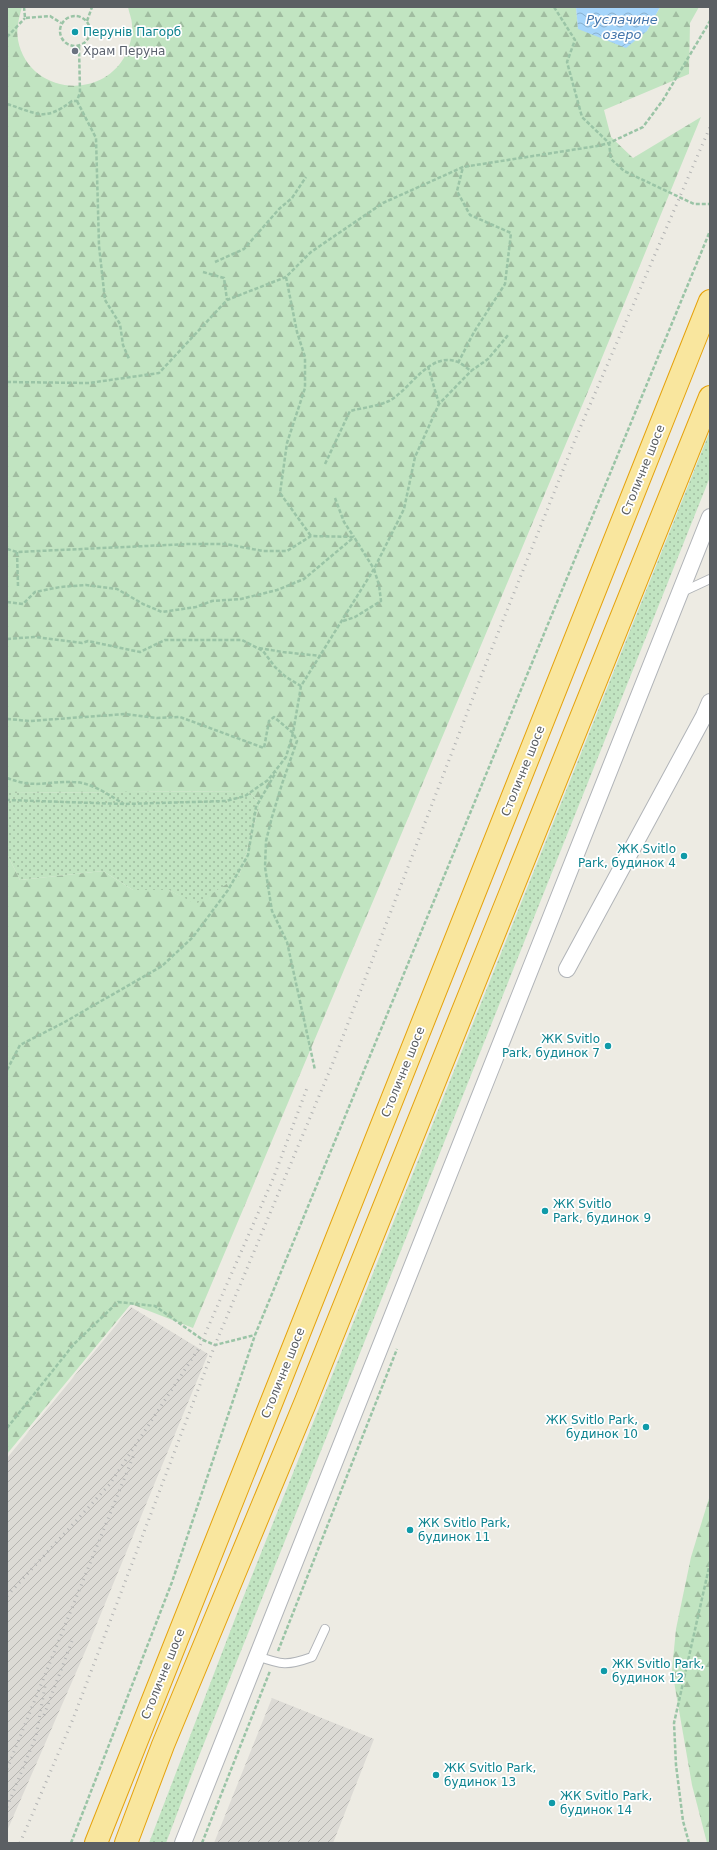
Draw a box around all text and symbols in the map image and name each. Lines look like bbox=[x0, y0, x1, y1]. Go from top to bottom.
water label: Руслачине озеро bbox=[586, 12, 658, 42]
place label: Перунів Пагорб bbox=[83, 25, 181, 39]
marker: Перунів Пагорб bbox=[70, 27, 80, 37]
place label: Храм Перуна bbox=[83, 44, 165, 58]
marker: Храм Перуна bbox=[70, 46, 80, 56]
street label: Столичне шосе bbox=[618, 423, 668, 517]
street label: Столичне шосе bbox=[498, 724, 548, 818]
place label: ЖК Svitlo Park, будинок 4 bbox=[578, 842, 676, 870]
marker: ЖК Svitlo Park, будинок 4 bbox=[679, 851, 689, 861]
street label: Столичне шосе bbox=[378, 1025, 428, 1119]
place label: ЖК Svitlo Park, будинок 7 bbox=[502, 1032, 600, 1060]
marker: ЖК Svitlo Park, будинок 7 bbox=[603, 1041, 613, 1051]
place label: ЖК Svitlo Park, будинок 9 bbox=[553, 1197, 651, 1225]
marker: ЖК Svitlo Park, будинок 9 bbox=[540, 1206, 550, 1216]
street label: Столичне шосе bbox=[258, 1326, 308, 1420]
place label: ЖК Svitlo Park, будинок 10 bbox=[546, 1413, 638, 1441]
marker: ЖК Svitlo Park, будинок 10 bbox=[641, 1422, 651, 1432]
place label: ЖК Svitlo Park, будинок 11 bbox=[418, 1516, 510, 1544]
marker: ЖК Svitlo Park, будинок 11 bbox=[405, 1525, 415, 1535]
street label: Столичне шосе bbox=[138, 1627, 188, 1721]
place label: ЖК Svitlo Park, будинок 12 bbox=[612, 1657, 704, 1685]
marker: ЖК Svitlo Park, будинок 12 bbox=[599, 1666, 609, 1676]
place label: ЖК Svitlo Park, будинок 13 bbox=[444, 1761, 536, 1789]
marker: ЖК Svitlo Park, будинок 13 bbox=[431, 1770, 441, 1780]
place label: ЖК Svitlo Park, будинок 14 bbox=[560, 1789, 652, 1817]
marker: ЖК Svitlo Park, будинок 14 bbox=[547, 1798, 557, 1808]

